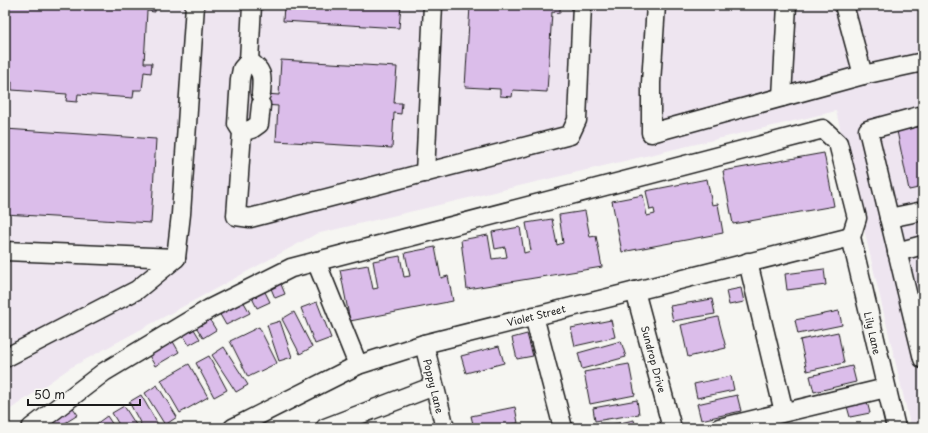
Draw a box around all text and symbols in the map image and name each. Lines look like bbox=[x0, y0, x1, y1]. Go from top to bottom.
street label: Violet Street bbox=[505, 300, 567, 330]
street label: Lily Lane bbox=[861, 310, 885, 356]
street label: Sundrop Drive bbox=[638, 324, 670, 394]
street label: Poppy Lane bbox=[420, 357, 448, 415]
scale bar bbox=[28, 381, 140, 407]
text: 50 m bbox=[34, 385, 65, 403]

